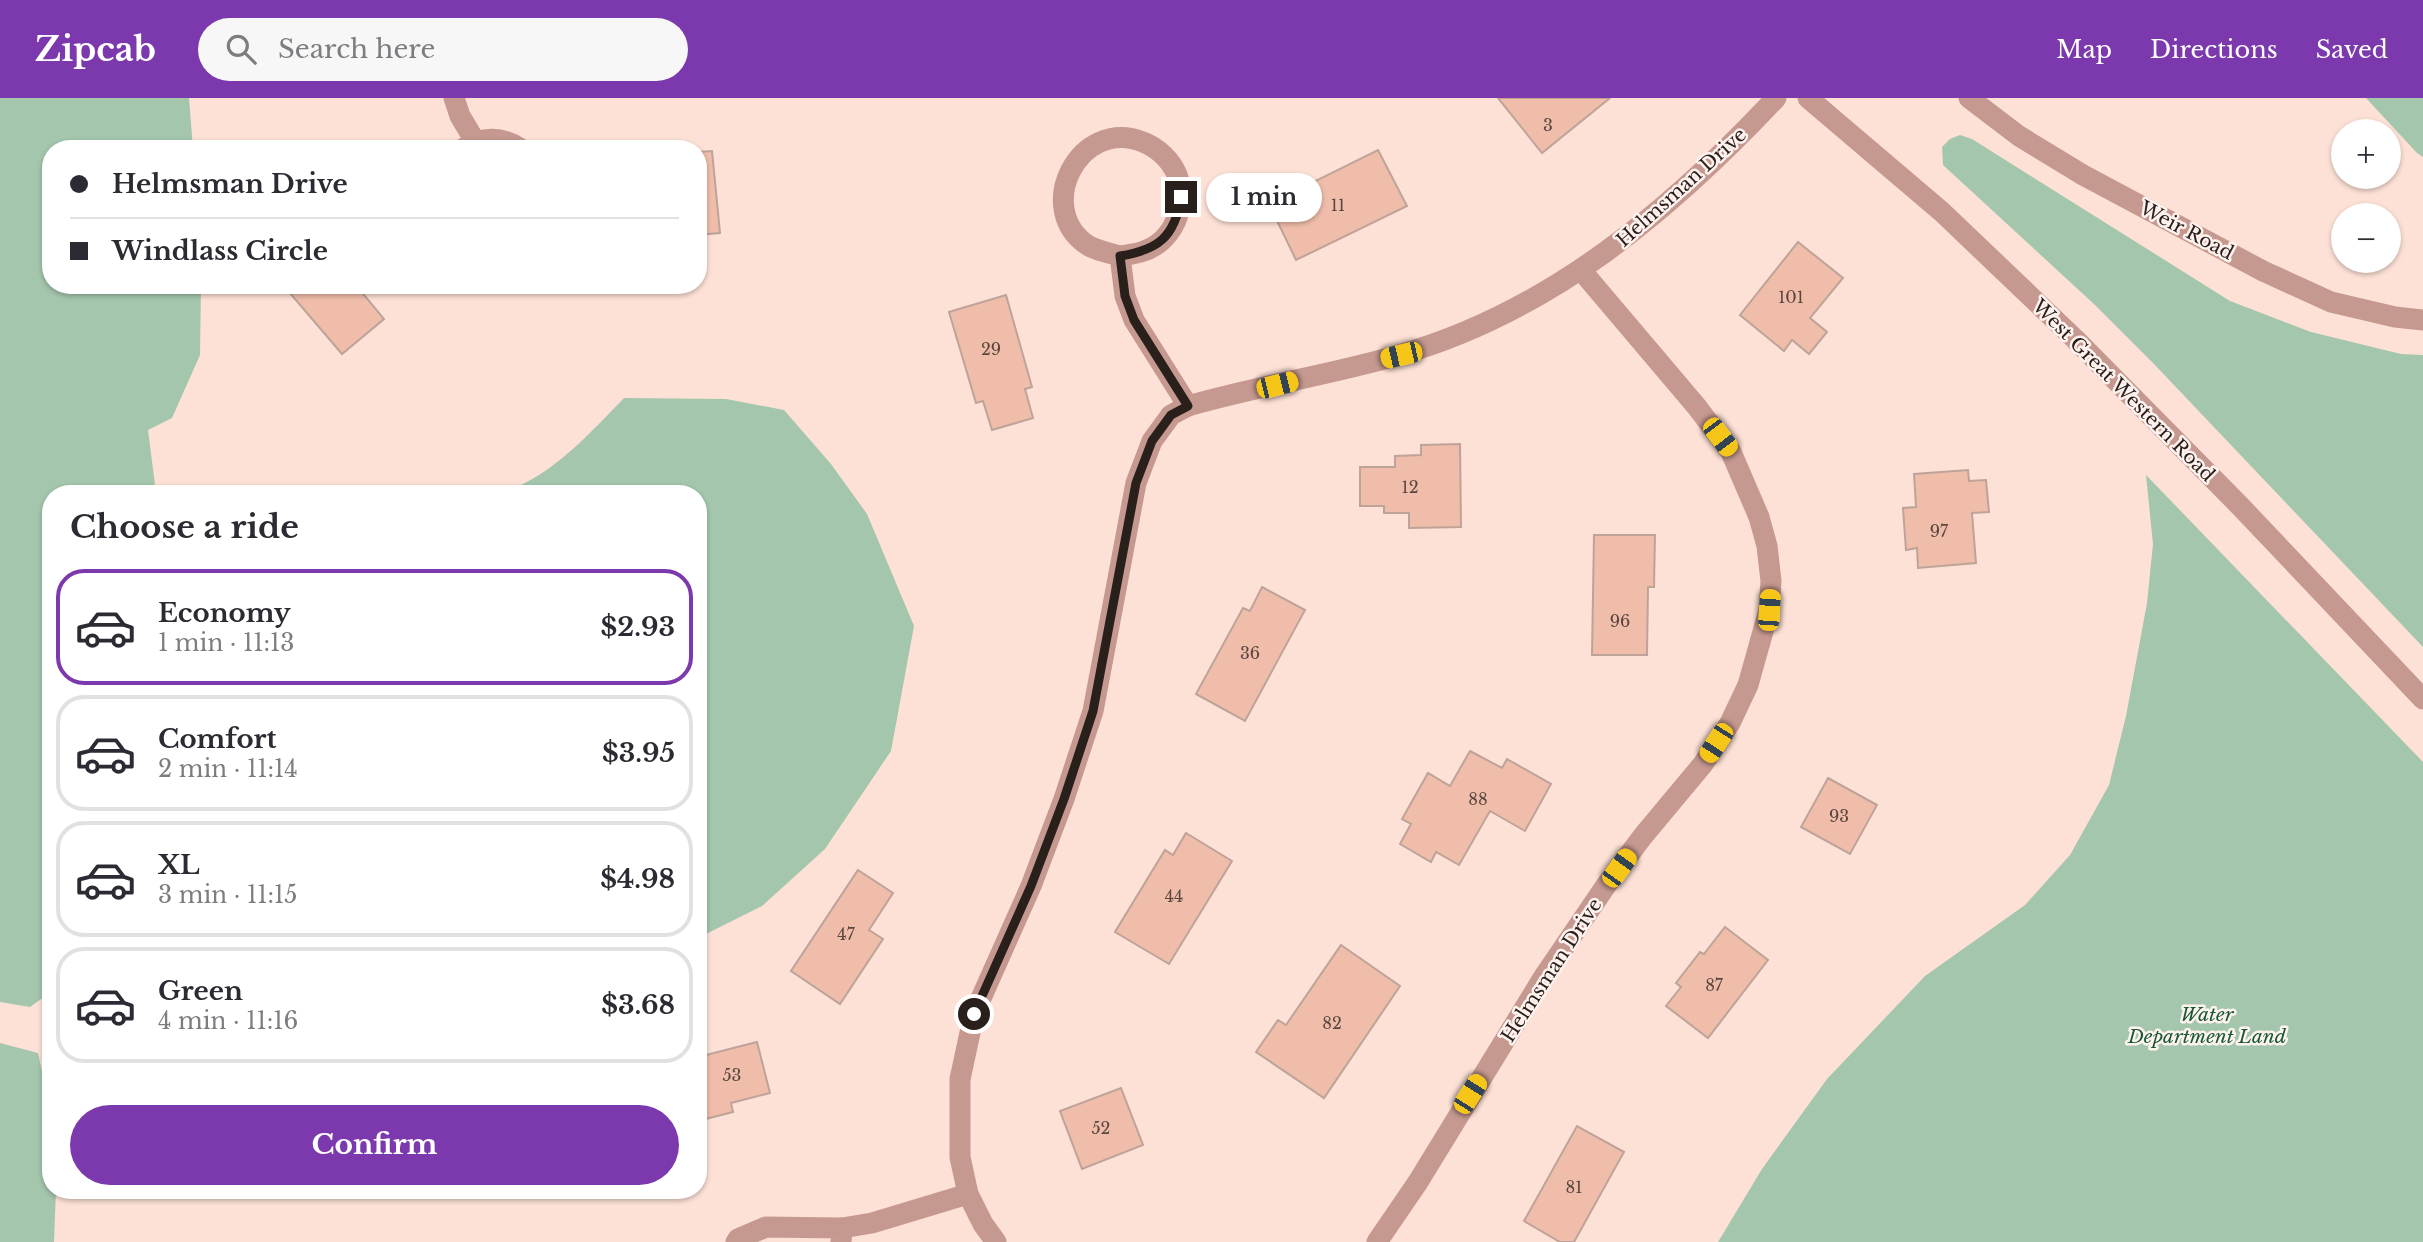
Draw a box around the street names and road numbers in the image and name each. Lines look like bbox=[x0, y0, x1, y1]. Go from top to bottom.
street label: Helmsman Drive bbox=[1612, 123, 1751, 252]
street label: Weir Road bbox=[2135, 196, 2238, 265]
street label: West Great Western Road bbox=[2027, 294, 2220, 486]
street label: Helmsman Drive bbox=[1496, 894, 1607, 1047]

